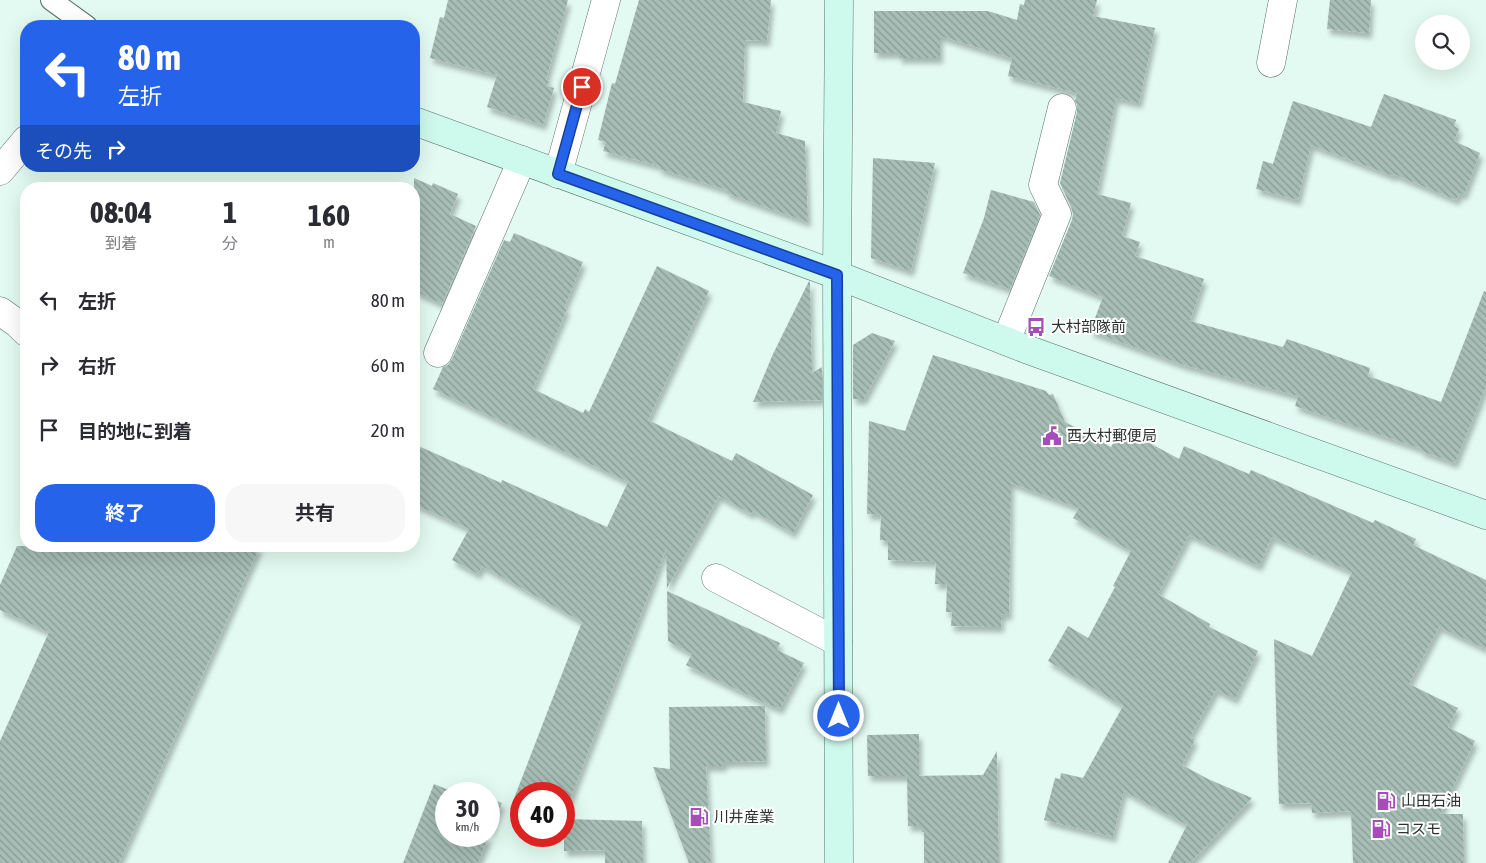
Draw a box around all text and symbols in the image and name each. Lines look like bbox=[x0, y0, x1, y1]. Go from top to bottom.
map controls bbox=[1415, 15, 1470, 70]
button: search bbox=[1415, 15, 1470, 70]
text: 80 m bbox=[118, 37, 181, 77]
icon: left bbox=[35, 40, 100, 105]
pin bbox=[561, 66, 603, 108]
icon: arrive bbox=[568, 73, 596, 101]
text: 左折 bbox=[118, 83, 162, 109]
icon: right bbox=[102, 135, 130, 163]
text: その先 bbox=[35, 140, 92, 162]
text: 08:04 bbox=[90, 195, 152, 229]
text: 1 bbox=[223, 195, 237, 229]
text: 160 bbox=[308, 198, 350, 232]
text: m bbox=[323, 233, 335, 251]
text: 到着 bbox=[105, 234, 137, 252]
text: 分 bbox=[222, 234, 238, 252]
icon: left bbox=[35, 286, 63, 314]
text: 80 m bbox=[371, 289, 405, 311]
text: 左折 bbox=[78, 290, 116, 312]
bus stop icon: 大村部隊前 bbox=[1025, 316, 1047, 338]
place label: 大村部隊前 bbox=[1051, 318, 1126, 335]
icon: right bbox=[35, 351, 63, 379]
text: 60 m bbox=[371, 354, 405, 376]
text: 右折 bbox=[78, 355, 116, 377]
icon: arrive bbox=[35, 416, 63, 444]
text: 20 m bbox=[371, 419, 405, 441]
text: 目的地に到着 bbox=[78, 420, 192, 442]
public building icon: 西大村郵便局 bbox=[1041, 425, 1063, 447]
place label: 西大村郵便局 bbox=[1067, 427, 1157, 444]
button: 終了 bbox=[35, 484, 215, 542]
button: 共有 bbox=[225, 484, 405, 542]
position arrow bbox=[812, 689, 864, 741]
speed limit sign: 40 bbox=[510, 782, 575, 847]
fuel station icon: 山田石油 bbox=[1375, 790, 1397, 812]
place label: 山田石油 bbox=[1401, 792, 1461, 809]
text: 30 bbox=[456, 794, 479, 822]
fuel station icon: 川井産業 bbox=[688, 806, 710, 828]
place label: 川井産業 bbox=[714, 808, 774, 825]
fuel station icon: コスモ bbox=[1370, 818, 1392, 840]
text: km/h bbox=[456, 820, 479, 834]
place label: コスモ bbox=[1396, 820, 1441, 837]

